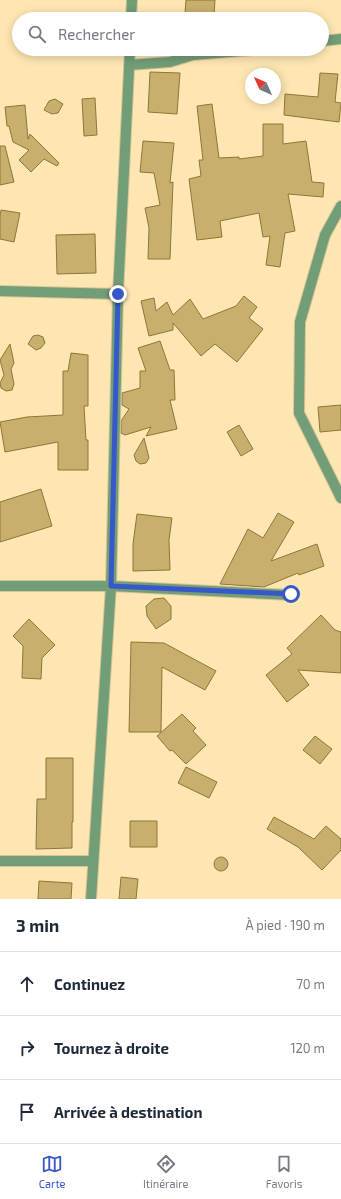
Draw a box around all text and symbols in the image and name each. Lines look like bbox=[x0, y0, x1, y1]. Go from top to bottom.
search box bbox=[12, 12, 329, 56]
icon: search bbox=[26, 23, 48, 45]
text: Rechercher bbox=[58, 25, 135, 43]
north arrow bbox=[245, 68, 281, 104]
route end bbox=[109, 285, 127, 303]
route start bbox=[282, 585, 300, 603]
text: 3 min bbox=[16, 915, 59, 935]
text: À pied · 190 m bbox=[246, 917, 325, 933]
icon: ahead bbox=[16, 973, 38, 995]
text: Continuez bbox=[54, 975, 125, 993]
text: 70 m bbox=[296, 976, 325, 992]
icon: right bbox=[16, 1037, 38, 1059]
text: Tournez à droite bbox=[54, 1039, 169, 1057]
text: 120 m bbox=[290, 1040, 325, 1056]
icon: arrive bbox=[16, 1101, 38, 1123]
text: Arrivée à destination bbox=[54, 1103, 202, 1121]
tab: Carte bbox=[39, 1153, 66, 1190]
tab: Itinéraire bbox=[143, 1153, 188, 1190]
tab: Favoris bbox=[266, 1153, 302, 1190]

